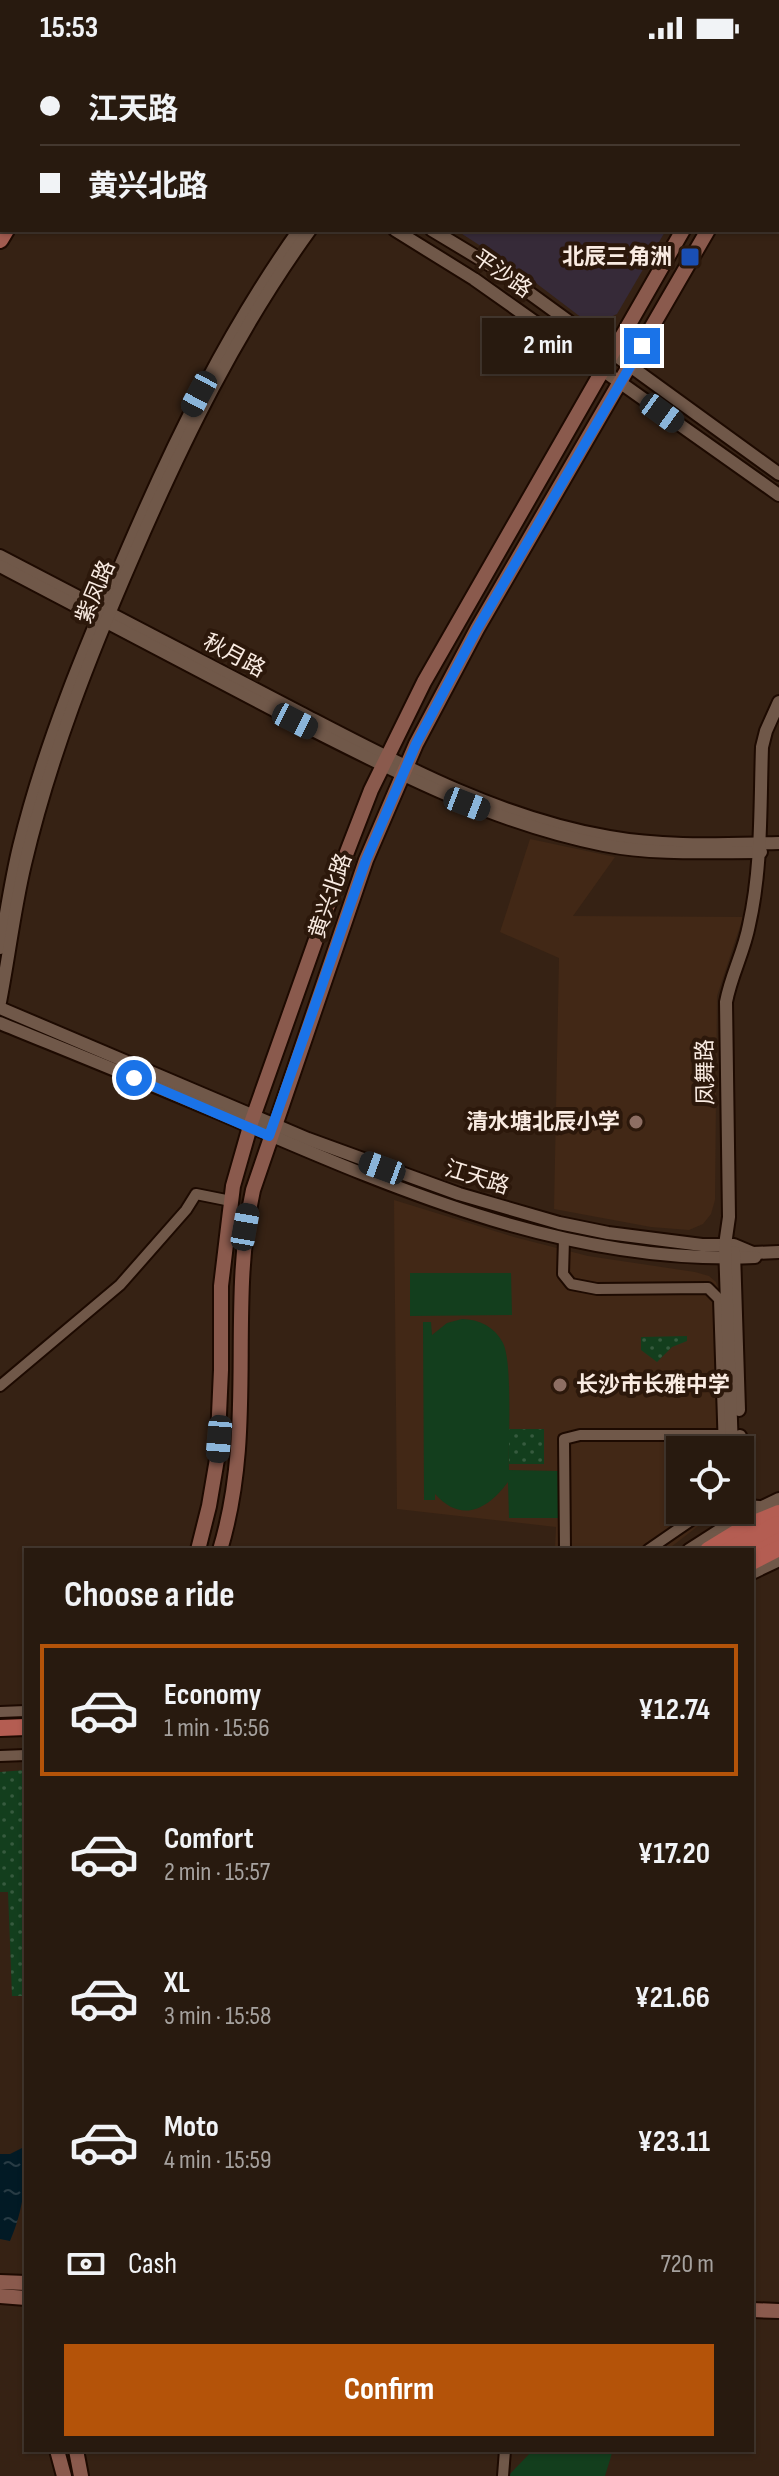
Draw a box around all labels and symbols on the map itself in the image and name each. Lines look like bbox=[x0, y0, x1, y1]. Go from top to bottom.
street label: 平沙路 bbox=[467, 244, 537, 304]
place label: 北辰三角洲 bbox=[562, 244, 672, 271]
marker: 北辰三角洲 bbox=[679, 246, 701, 268]
callout: 2 min bbox=[482, 318, 614, 374]
route end bbox=[624, 328, 660, 364]
car bbox=[177, 367, 221, 421]
car bbox=[636, 389, 688, 437]
street label: 紫凤路 bbox=[71, 556, 121, 628]
street label: 秋月路 bbox=[199, 629, 269, 683]
car bbox=[268, 699, 322, 743]
car bbox=[440, 784, 494, 824]
street label: 黄兴北路 bbox=[304, 850, 358, 942]
street label: 凤舞路 bbox=[692, 1039, 720, 1105]
route start bbox=[116, 1060, 152, 1096]
place label: 清水塘北辰小学 bbox=[466, 1109, 620, 1136]
marker: 清水塘北辰小学 bbox=[627, 1113, 645, 1131]
car bbox=[355, 1149, 409, 1187]
street label: 江天路 bbox=[441, 1155, 513, 1201]
car bbox=[229, 1201, 261, 1253]
place label: 长沙市长雅中学 bbox=[576, 1372, 730, 1399]
marker: 长沙市长雅中学 bbox=[551, 1376, 569, 1394]
car bbox=[205, 1414, 233, 1464]

